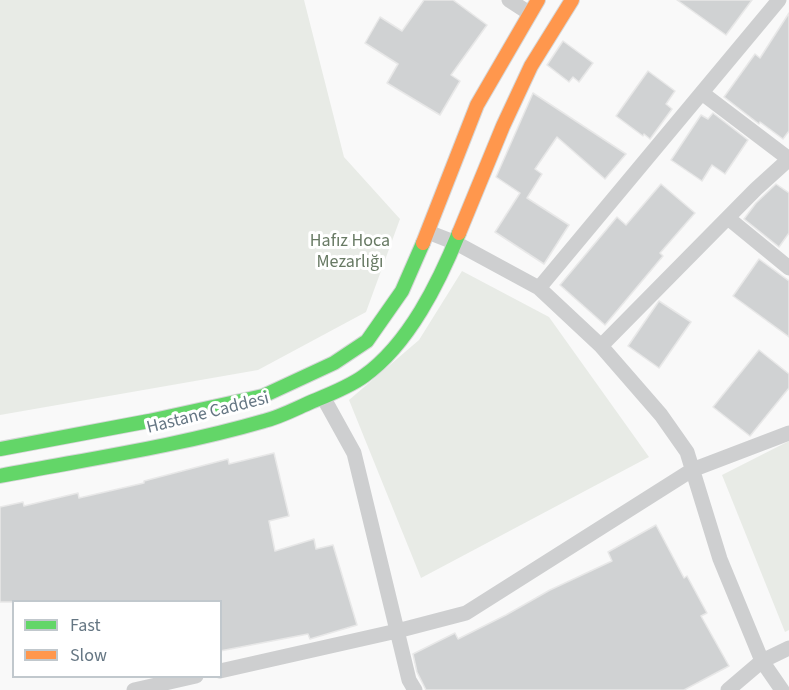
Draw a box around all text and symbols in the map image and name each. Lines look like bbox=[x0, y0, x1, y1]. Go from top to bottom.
park label: Hafız Hoca Mezarlığı bbox=[310, 231, 390, 274]
street label: Hastane Caddesi bbox=[145, 388, 271, 440]
legend bbox=[12, 600, 222, 678]
text: Fast bbox=[70, 613, 101, 638]
text: Slow bbox=[70, 643, 107, 668]

